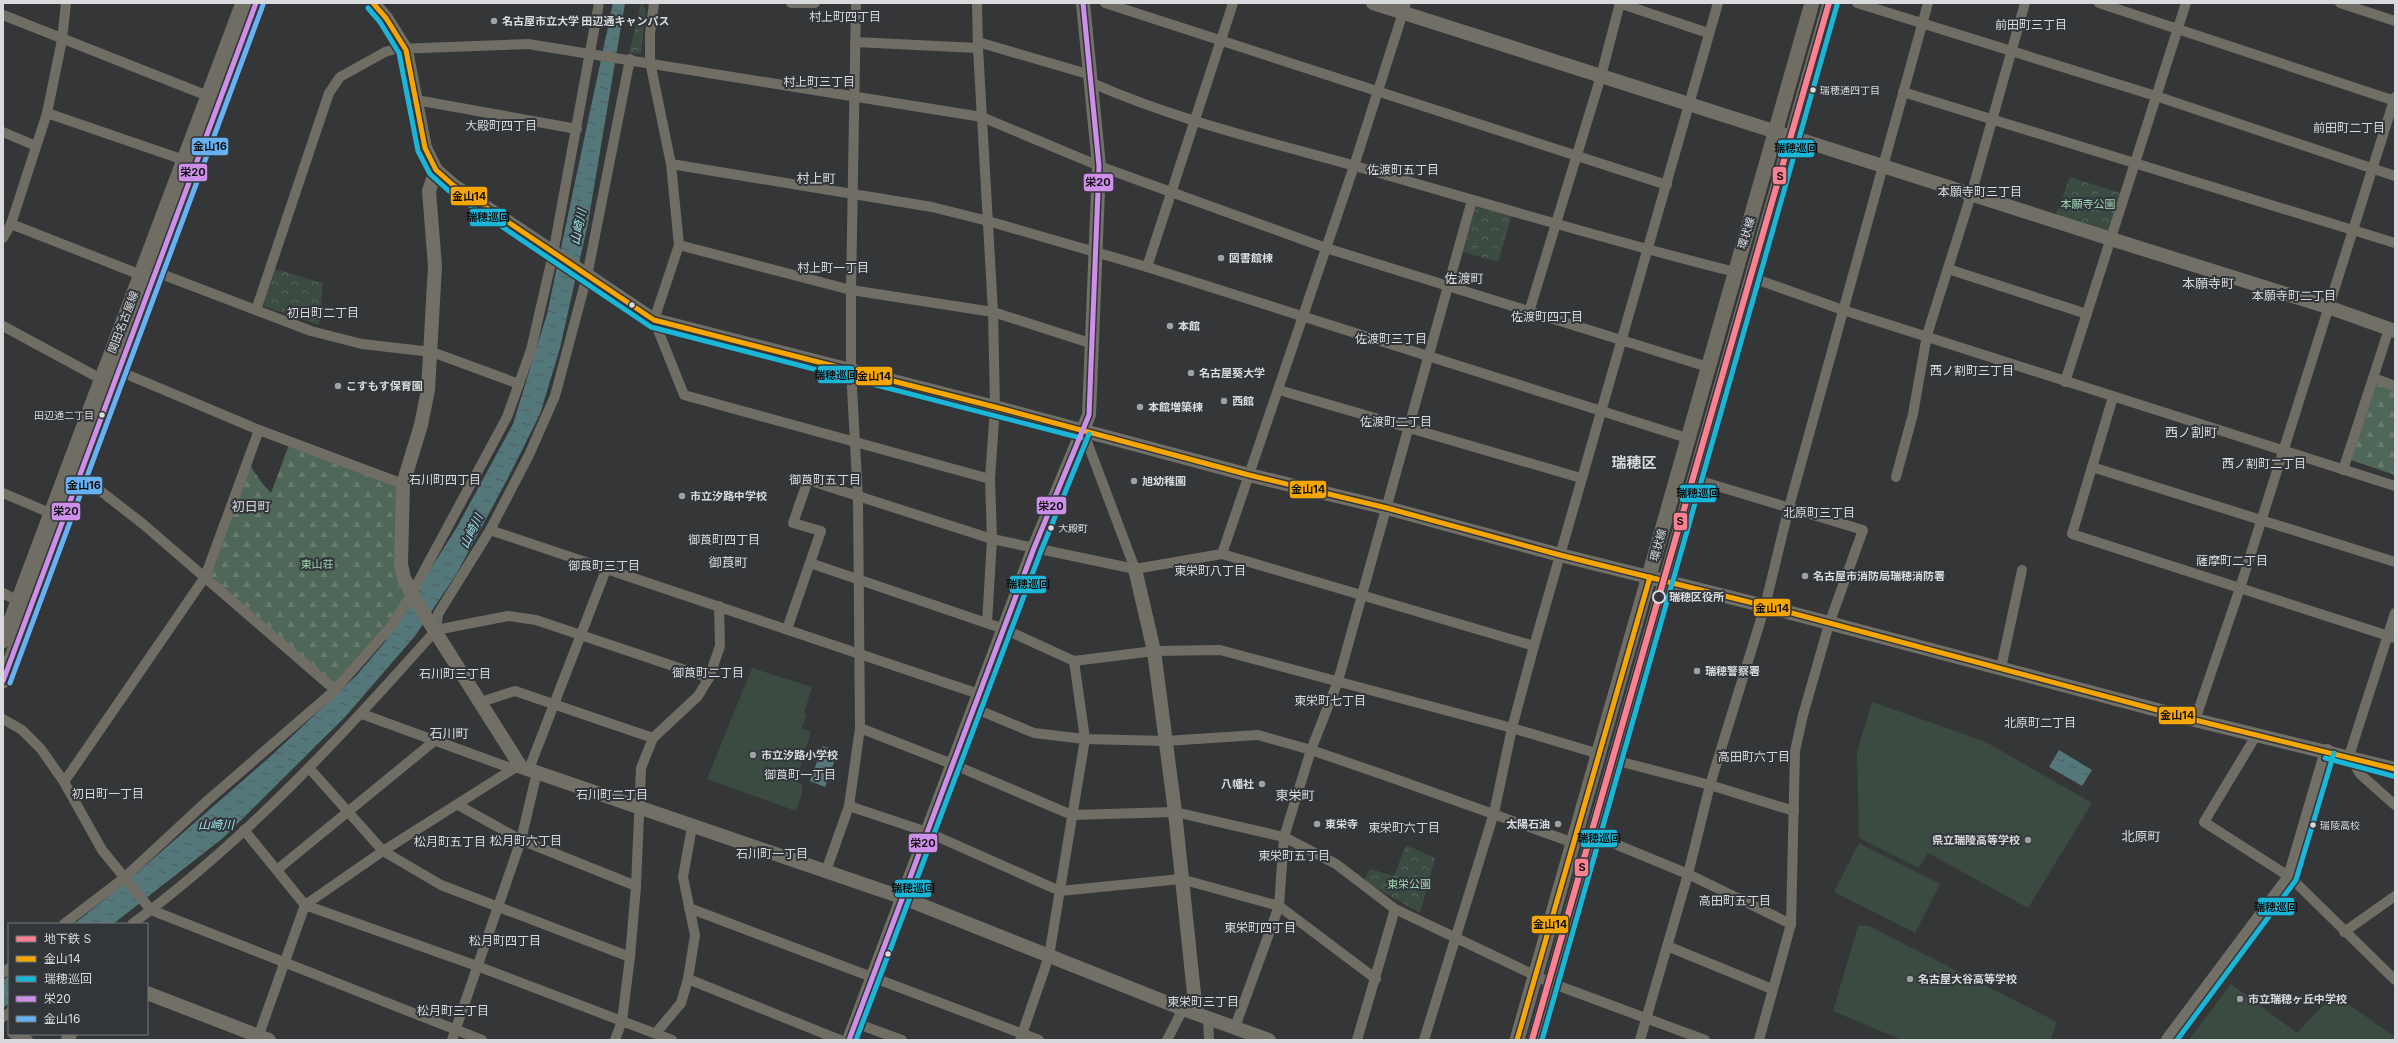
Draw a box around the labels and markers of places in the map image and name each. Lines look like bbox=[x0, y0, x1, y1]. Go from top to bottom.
place label: 名古屋市立大学 田辺通キャンパス bbox=[502, 14, 670, 28]
marker: 名古屋市立大学 田辺通キャンパス bbox=[489, 16, 499, 26]
place label: 瑞穂通四丁目 bbox=[1820, 84, 1880, 96]
marker: 瑞穂通四丁目 bbox=[1808, 85, 1818, 95]
place label: 図書館棟 bbox=[1229, 251, 1273, 265]
marker: 図書館棟 bbox=[1216, 253, 1226, 263]
unlabelled marker bbox=[627, 300, 637, 310]
place label: 本館 bbox=[1178, 319, 1200, 333]
marker: 本館 bbox=[1165, 321, 1175, 331]
place label: 名古屋葵大学 bbox=[1199, 366, 1265, 380]
marker: 名古屋葵大学 bbox=[1186, 368, 1196, 378]
place label: こすもす保育園 bbox=[346, 379, 423, 393]
marker: こすもす保育園 bbox=[333, 381, 343, 391]
place label: 西館 bbox=[1232, 394, 1254, 408]
marker: 西館 bbox=[1219, 396, 1229, 406]
place label: 本館増築棟 bbox=[1148, 400, 1203, 414]
marker: 本館増築棟 bbox=[1135, 402, 1145, 412]
place label: 田辺通二丁目 bbox=[34, 409, 94, 421]
marker: 田辺通二丁目 bbox=[97, 410, 107, 420]
place label: 旭幼稚園 bbox=[1142, 474, 1186, 488]
marker: 旭幼稚園 bbox=[1129, 476, 1139, 486]
place label: 市立汐路中学校 bbox=[690, 489, 767, 503]
marker: 市立汐路中学校 bbox=[677, 491, 687, 501]
place label: 大殿町 bbox=[1058, 522, 1088, 534]
marker: 大殿町 bbox=[1046, 523, 1056, 533]
place label: 名古屋市消防局瑞穂消防署 bbox=[1813, 569, 1945, 583]
marker: 名古屋市消防局瑞穂消防署 bbox=[1800, 571, 1810, 581]
marker: 瑞穂区役所 bbox=[1652, 590, 1666, 604]
place label: 瑞穂区役所 bbox=[1669, 590, 1724, 604]
place label: 瑞穂警察署 bbox=[1705, 664, 1760, 678]
marker: 瑞穂警察署 bbox=[1692, 666, 1702, 676]
place label: 市立汐路小学校 bbox=[761, 748, 838, 762]
marker: 市立汐路小学校 bbox=[748, 750, 758, 760]
place label: 八幡社 bbox=[1221, 777, 1254, 791]
marker: 八幡社 bbox=[1257, 779, 1267, 789]
place label: 東栄寺 bbox=[1325, 817, 1358, 831]
place label: 太陽石油 bbox=[1506, 817, 1550, 831]
marker: 東栄寺 bbox=[1312, 819, 1322, 829]
marker: 太陽石油 bbox=[1553, 819, 1563, 829]
place label: 瑞陵高校 bbox=[2320, 819, 2360, 831]
marker: 瑞陵高校 bbox=[2308, 820, 2318, 830]
place label: 県立瑞陵高等学校 bbox=[1932, 833, 2020, 847]
marker: 県立瑞陵高等学校 bbox=[2023, 835, 2033, 845]
unlabelled marker bbox=[883, 949, 893, 959]
place label: 名古屋大谷高等学校 bbox=[1918, 972, 2017, 986]
marker: 名古屋大谷高等学校 bbox=[1905, 974, 1915, 984]
place label: 市立瑞穂ヶ丘中学校 bbox=[2248, 992, 2347, 1006]
marker: 市立瑞穂ヶ丘中学校 bbox=[2235, 994, 2245, 1004]

